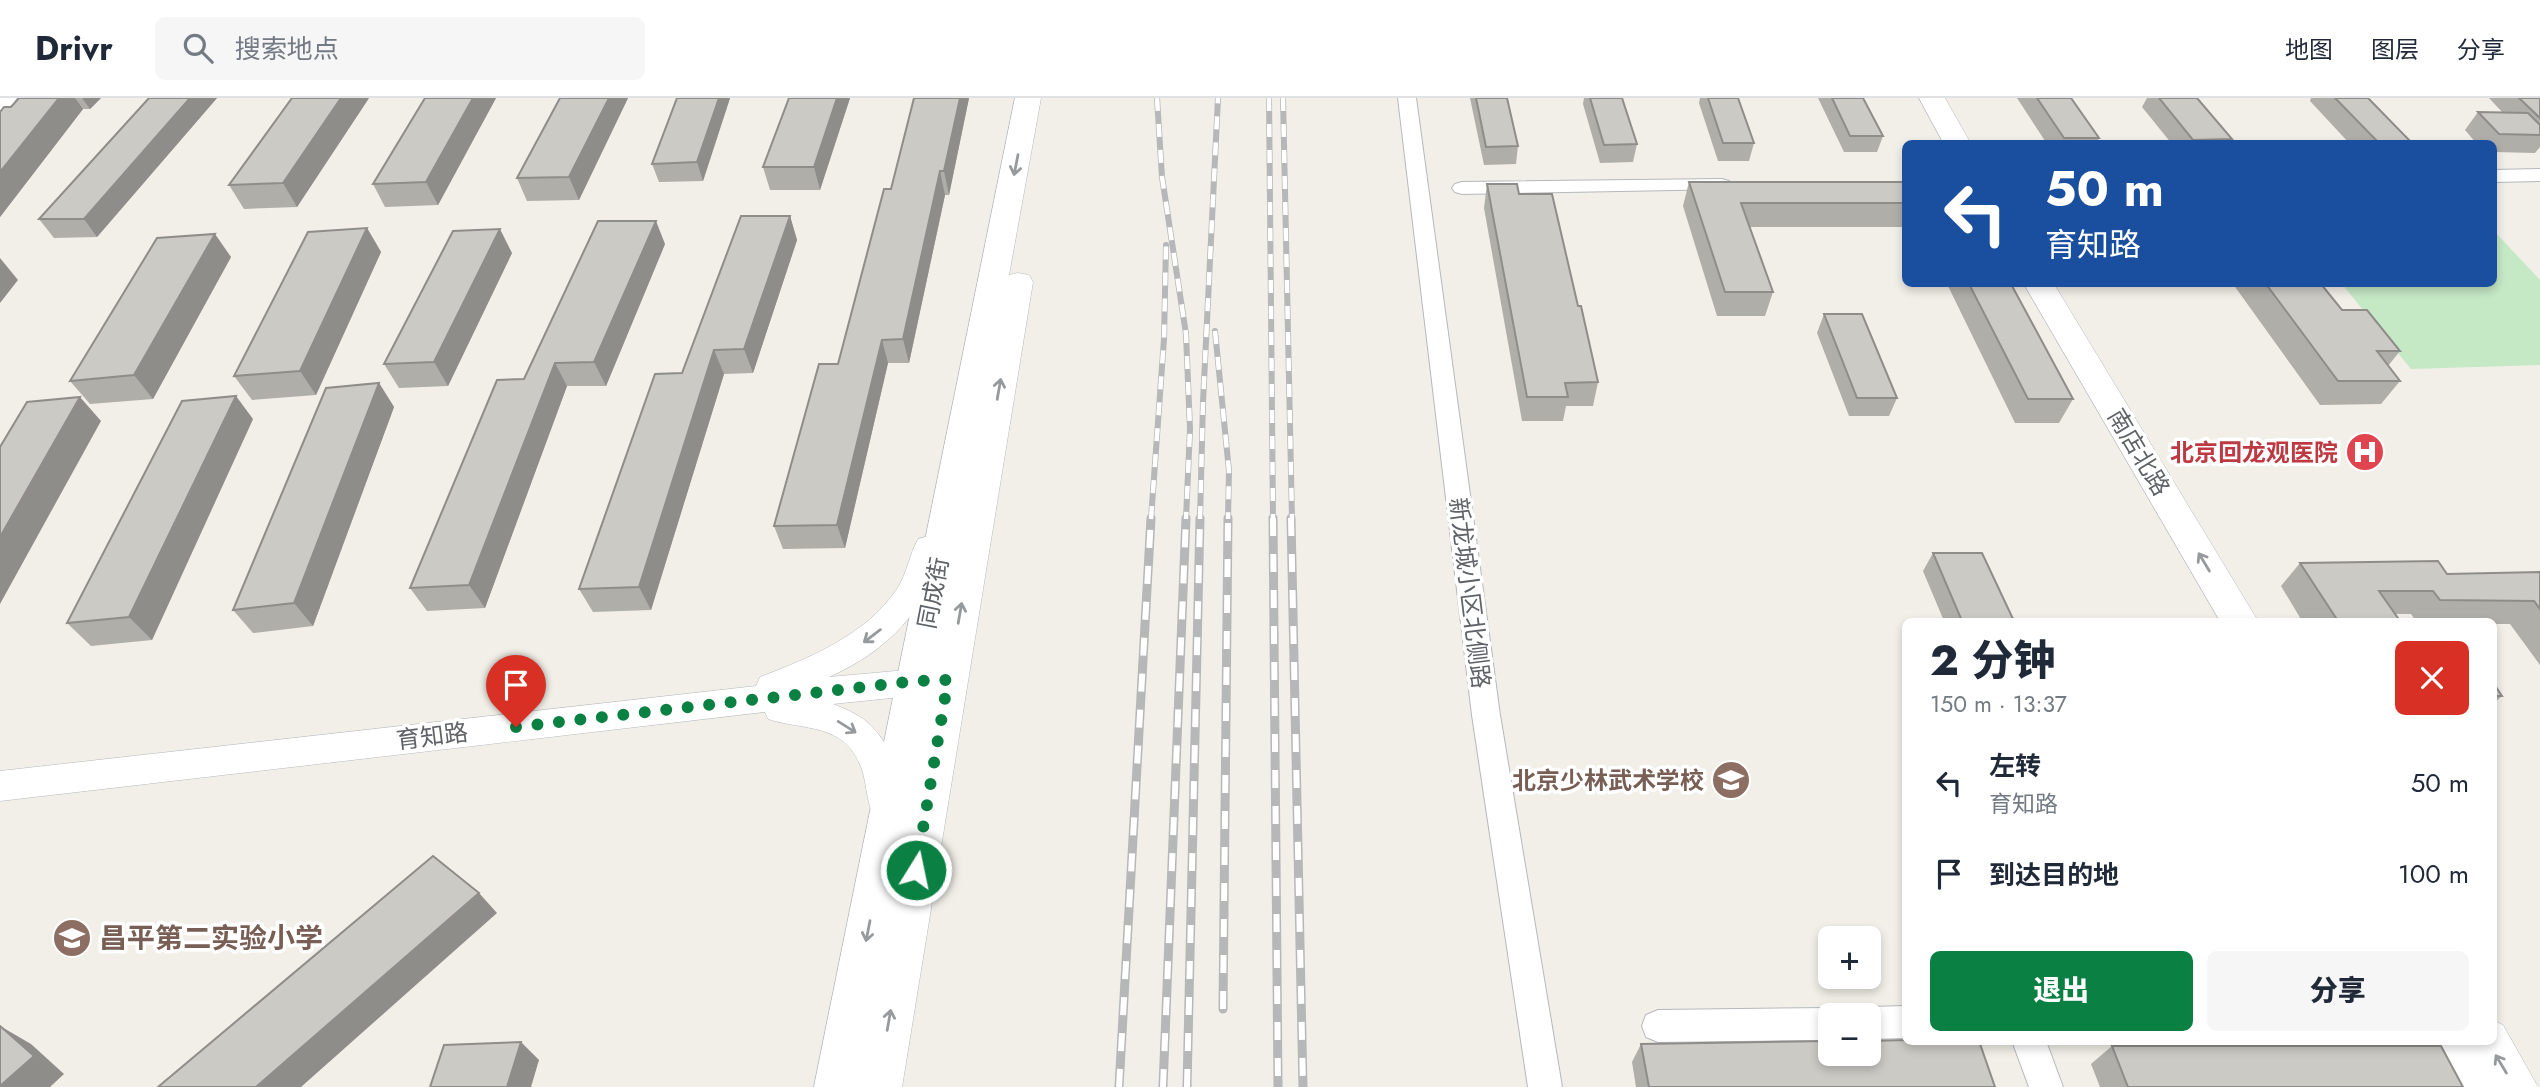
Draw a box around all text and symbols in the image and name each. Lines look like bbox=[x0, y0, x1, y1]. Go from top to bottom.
search box bbox=[155, 17, 645, 80]
text: Drivr bbox=[35, 25, 113, 72]
icon: search bbox=[179, 29, 217, 67]
text: 搜索地点 bbox=[235, 30, 339, 68]
text: 地图 bbox=[2285, 32, 2333, 67]
text: 图层 bbox=[2371, 32, 2419, 67]
text: 分享 bbox=[2457, 32, 2505, 67]
one-way arrow bbox=[1008, 153, 1022, 176]
text: 50 m bbox=[2045, 154, 2164, 224]
icon: left bbox=[1930, 168, 2021, 259]
text: 育知路 bbox=[2045, 222, 2141, 268]
one-way arrow bbox=[993, 378, 1007, 401]
street label: 南店北路 bbox=[2099, 402, 2179, 502]
hospital icon: 北京回龙观医院 bbox=[2344, 431, 2386, 473]
place label: 北京回龙观医院 bbox=[2170, 435, 2338, 470]
street label: 新龙城小区北侧路 bbox=[1441, 496, 1499, 690]
one-way arrow bbox=[2197, 553, 2211, 573]
street label: 同成街 bbox=[909, 554, 957, 632]
one-way arrow bbox=[954, 602, 967, 625]
one-way arrow bbox=[862, 628, 881, 643]
text: 2 分钟 bbox=[1930, 630, 2055, 691]
button: close bbox=[2395, 641, 2469, 715]
pin bbox=[486, 655, 546, 727]
icon: arrive bbox=[497, 666, 535, 704]
text: 150 m · 13:37 bbox=[1930, 687, 2067, 721]
street label: 育知路 bbox=[394, 714, 470, 758]
one-way arrow bbox=[837, 719, 856, 734]
text: 左转 bbox=[1989, 747, 2041, 785]
school or university icon: 北京少林武术学校 bbox=[1710, 759, 1752, 801]
place label: 北京少林武术学校 bbox=[1512, 763, 1704, 798]
icon: left bbox=[1930, 764, 1968, 802]
text: 50 m bbox=[2411, 764, 2469, 802]
text: 育知路 bbox=[1989, 787, 2058, 821]
position arrow bbox=[879, 833, 953, 907]
icon: arrive bbox=[1930, 855, 1968, 893]
text: 100 m bbox=[2398, 855, 2469, 893]
text: 到达目的地 bbox=[1989, 856, 2119, 894]
school or university icon: 昌平第二实验小学 bbox=[51, 917, 93, 959]
place label: 昌平第二实验小学 bbox=[99, 918, 323, 959]
one-way arrow bbox=[860, 919, 874, 942]
map controls bbox=[1818, 926, 1881, 1066]
button: + bbox=[1818, 926, 1881, 989]
button: 退出 bbox=[1930, 951, 2193, 1031]
button: 分享 bbox=[2207, 951, 2469, 1031]
button: − bbox=[1818, 1003, 1881, 1066]
one-way arrow bbox=[883, 1009, 896, 1032]
one-way arrow bbox=[2493, 1055, 2507, 1075]

